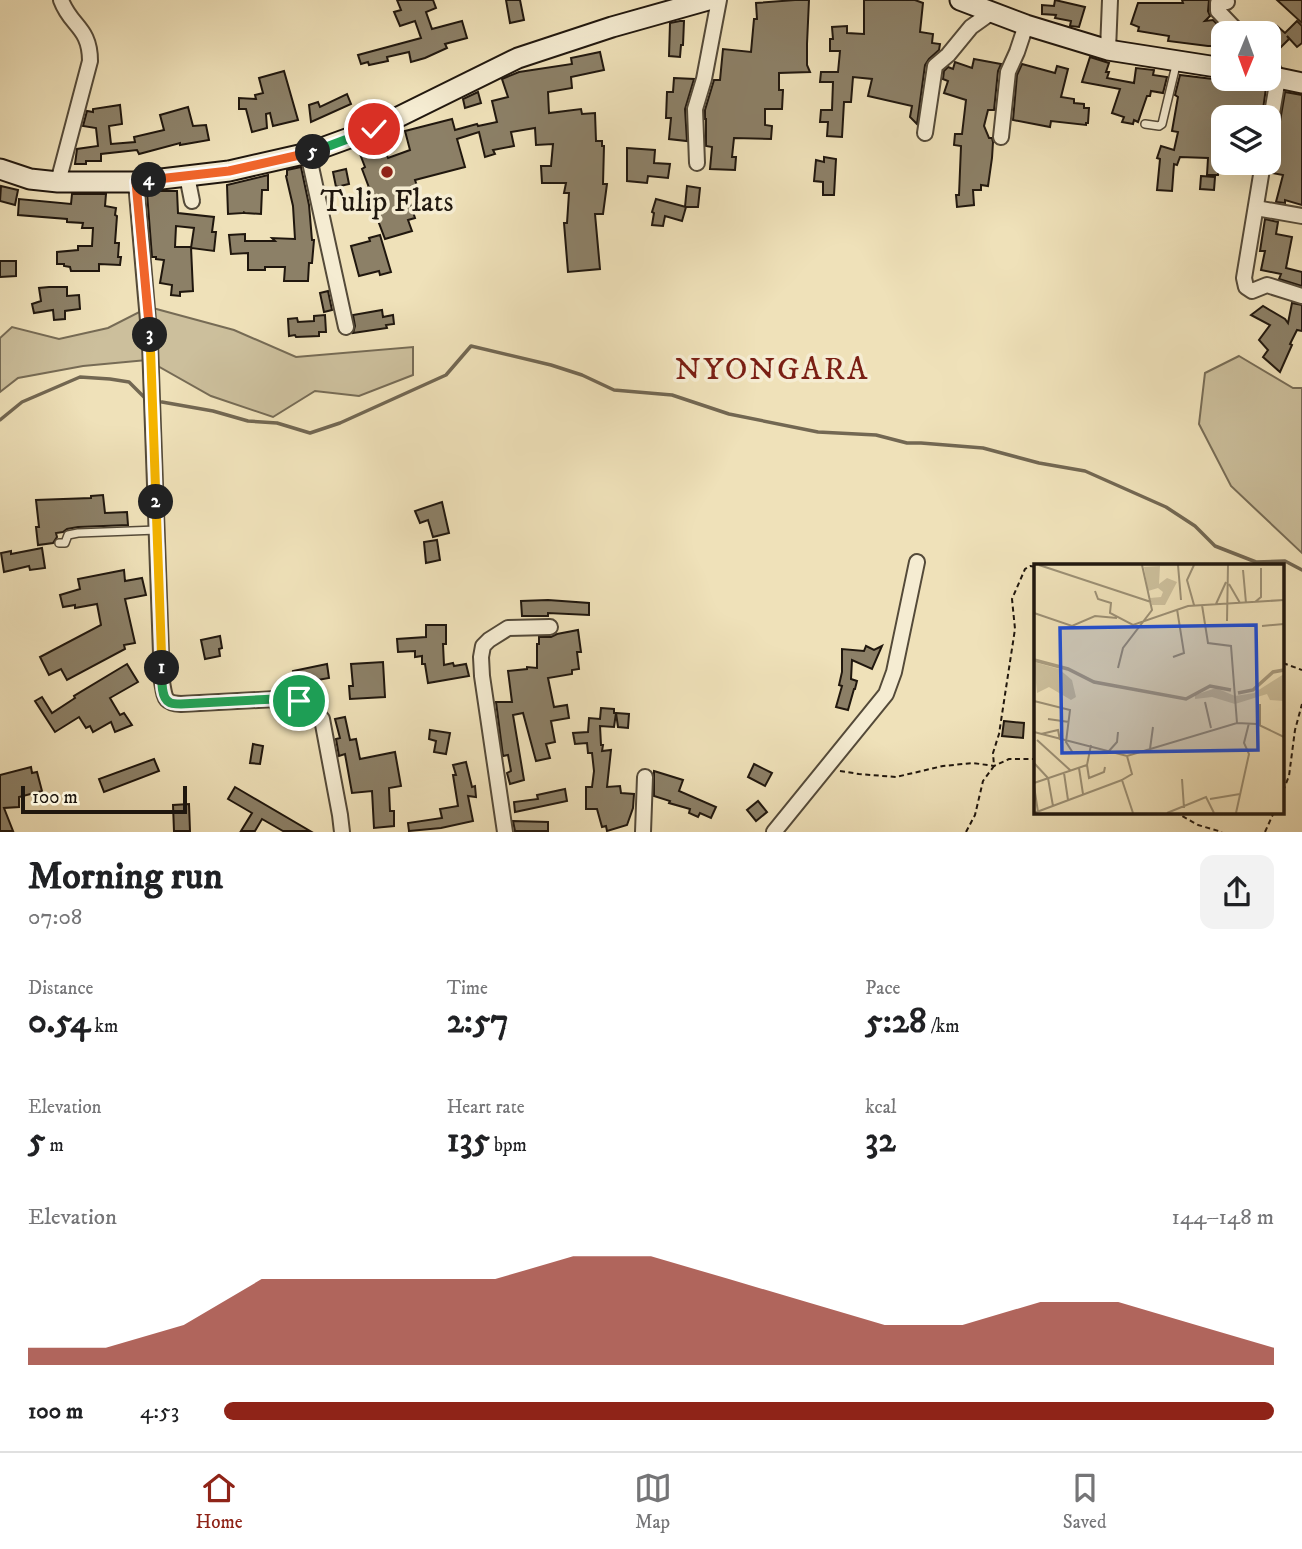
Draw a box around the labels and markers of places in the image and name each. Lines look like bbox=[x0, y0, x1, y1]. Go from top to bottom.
pin bbox=[344, 99, 404, 159]
pin: 5 bbox=[296, 134, 330, 170]
pin: 4 bbox=[132, 162, 166, 198]
marker: Tulip Flats bbox=[379, 164, 395, 180]
place label: Tulip Flats bbox=[321, 184, 454, 221]
pin: 3 bbox=[132, 318, 168, 352]
pin: 2 bbox=[138, 484, 174, 520]
pin: 1 bbox=[144, 650, 180, 686]
pin bbox=[269, 671, 329, 731]

